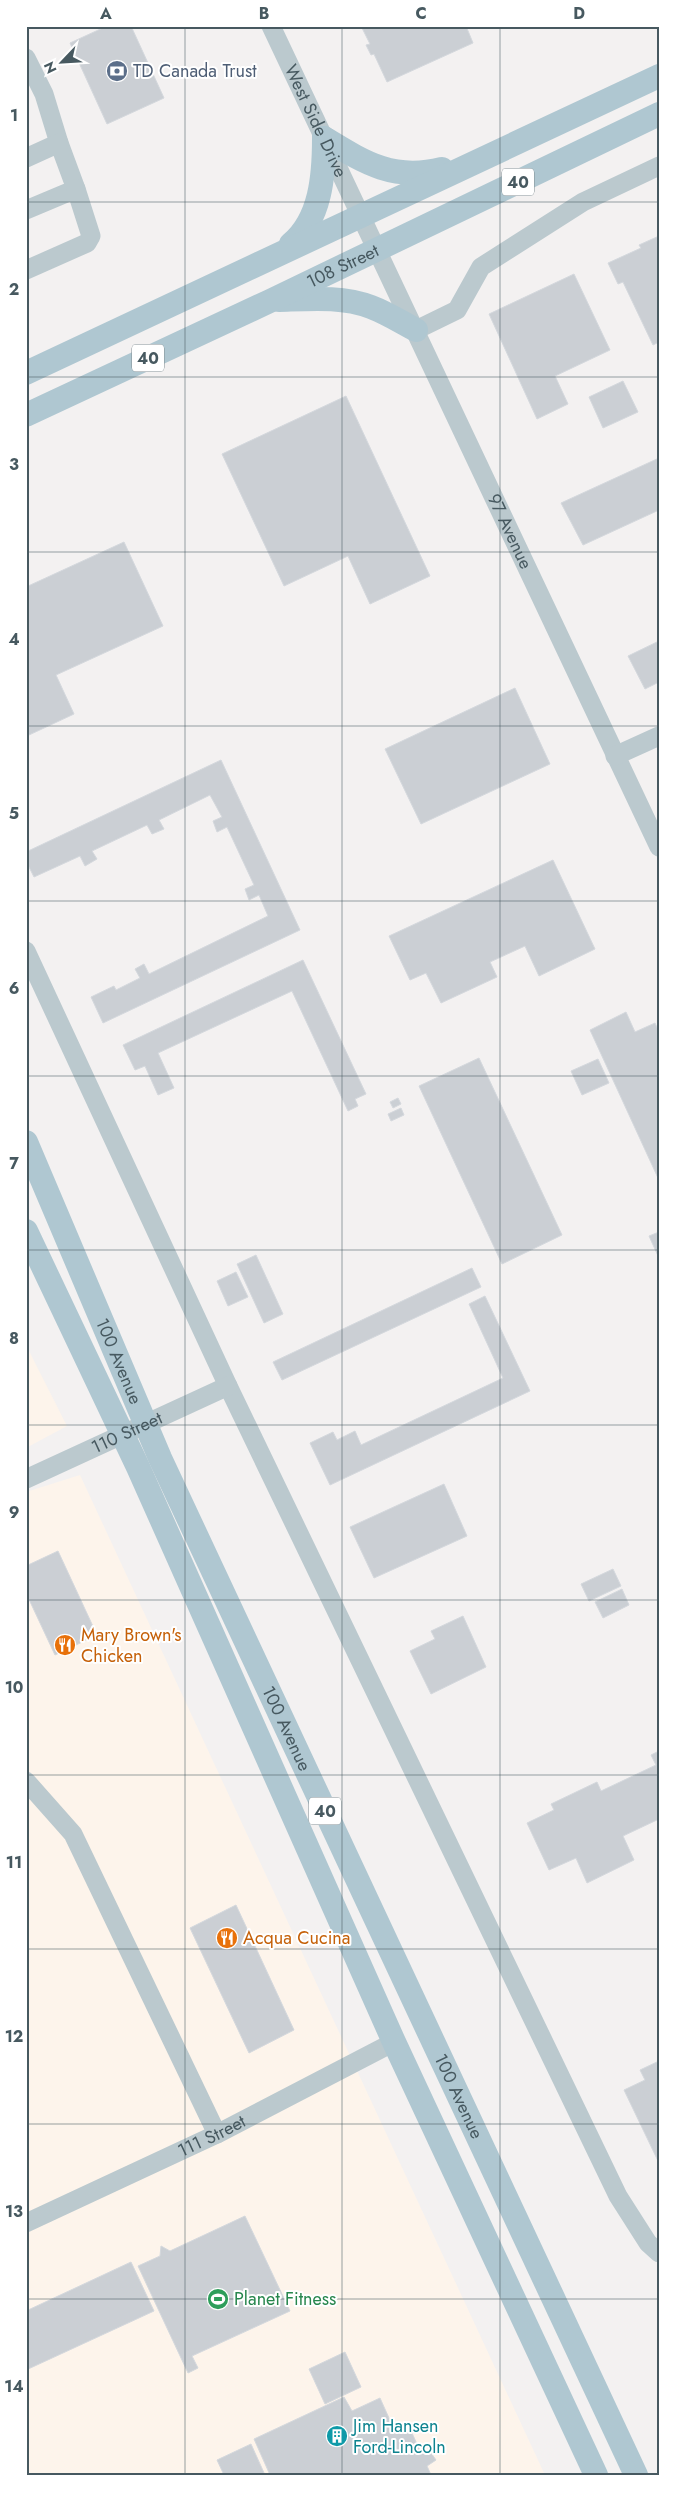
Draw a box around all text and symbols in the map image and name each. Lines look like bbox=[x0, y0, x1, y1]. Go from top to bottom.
text: A bbox=[99, 2, 112, 25]
text: B bbox=[259, 2, 269, 25]
text: C bbox=[415, 2, 427, 25]
text: D bbox=[573, 2, 585, 25]
north arrow bbox=[38, 38, 88, 88]
text: N bbox=[39, 58, 62, 77]
place label: TD Canada Trust bbox=[133, 58, 257, 84]
bank icon: TD Canada Trust bbox=[105, 59, 129, 83]
street label: West Side Drive bbox=[278, 60, 354, 182]
text: 1 bbox=[10, 104, 18, 127]
road number: 40 bbox=[502, 168, 534, 196]
street label: 108 Street bbox=[302, 237, 384, 294]
text: 2 bbox=[9, 278, 19, 301]
road number: 40 bbox=[132, 344, 164, 372]
text: 3 bbox=[9, 453, 19, 476]
street label: 97 Avenue bbox=[481, 489, 539, 573]
text: 4 bbox=[8, 628, 20, 651]
text: 5 bbox=[9, 802, 19, 825]
text: 6 bbox=[9, 977, 19, 1000]
text: 7 bbox=[9, 1152, 19, 1175]
street label: 100 Avenue bbox=[89, 1314, 149, 1408]
text: 8 bbox=[9, 1327, 19, 1350]
street label: 110 Street bbox=[87, 1405, 167, 1460]
text: 9 bbox=[9, 1501, 19, 1524]
place label: Mary Brown's Chicken bbox=[81, 1622, 182, 1669]
restaurant icon: Mary Brown's Chicken bbox=[53, 1633, 77, 1657]
text: 10 bbox=[5, 1676, 23, 1699]
street label: 100 Avenue bbox=[256, 1682, 318, 1775]
road number: 40 bbox=[309, 1798, 341, 1824]
text: 11 bbox=[6, 1851, 22, 1874]
place label: Acqua Cucina bbox=[243, 1925, 350, 1951]
restaurant icon: Acqua Cucina bbox=[215, 1926, 239, 1950]
text: 12 bbox=[5, 2025, 23, 2048]
street label: 100 Avenue bbox=[428, 2049, 490, 2143]
street label: 111 Street bbox=[173, 2108, 251, 2164]
text: 13 bbox=[5, 2200, 23, 2223]
place label: Planet Fitness bbox=[234, 2286, 336, 2312]
sports icon: Planet Fitness bbox=[206, 2287, 230, 2311]
text: 14 bbox=[4, 2375, 24, 2398]
place label: Jim Hansen Ford-Lincoln bbox=[351, 2413, 446, 2460]
building icon: Jim Hansen Ford-Lincoln bbox=[325, 2424, 349, 2448]

